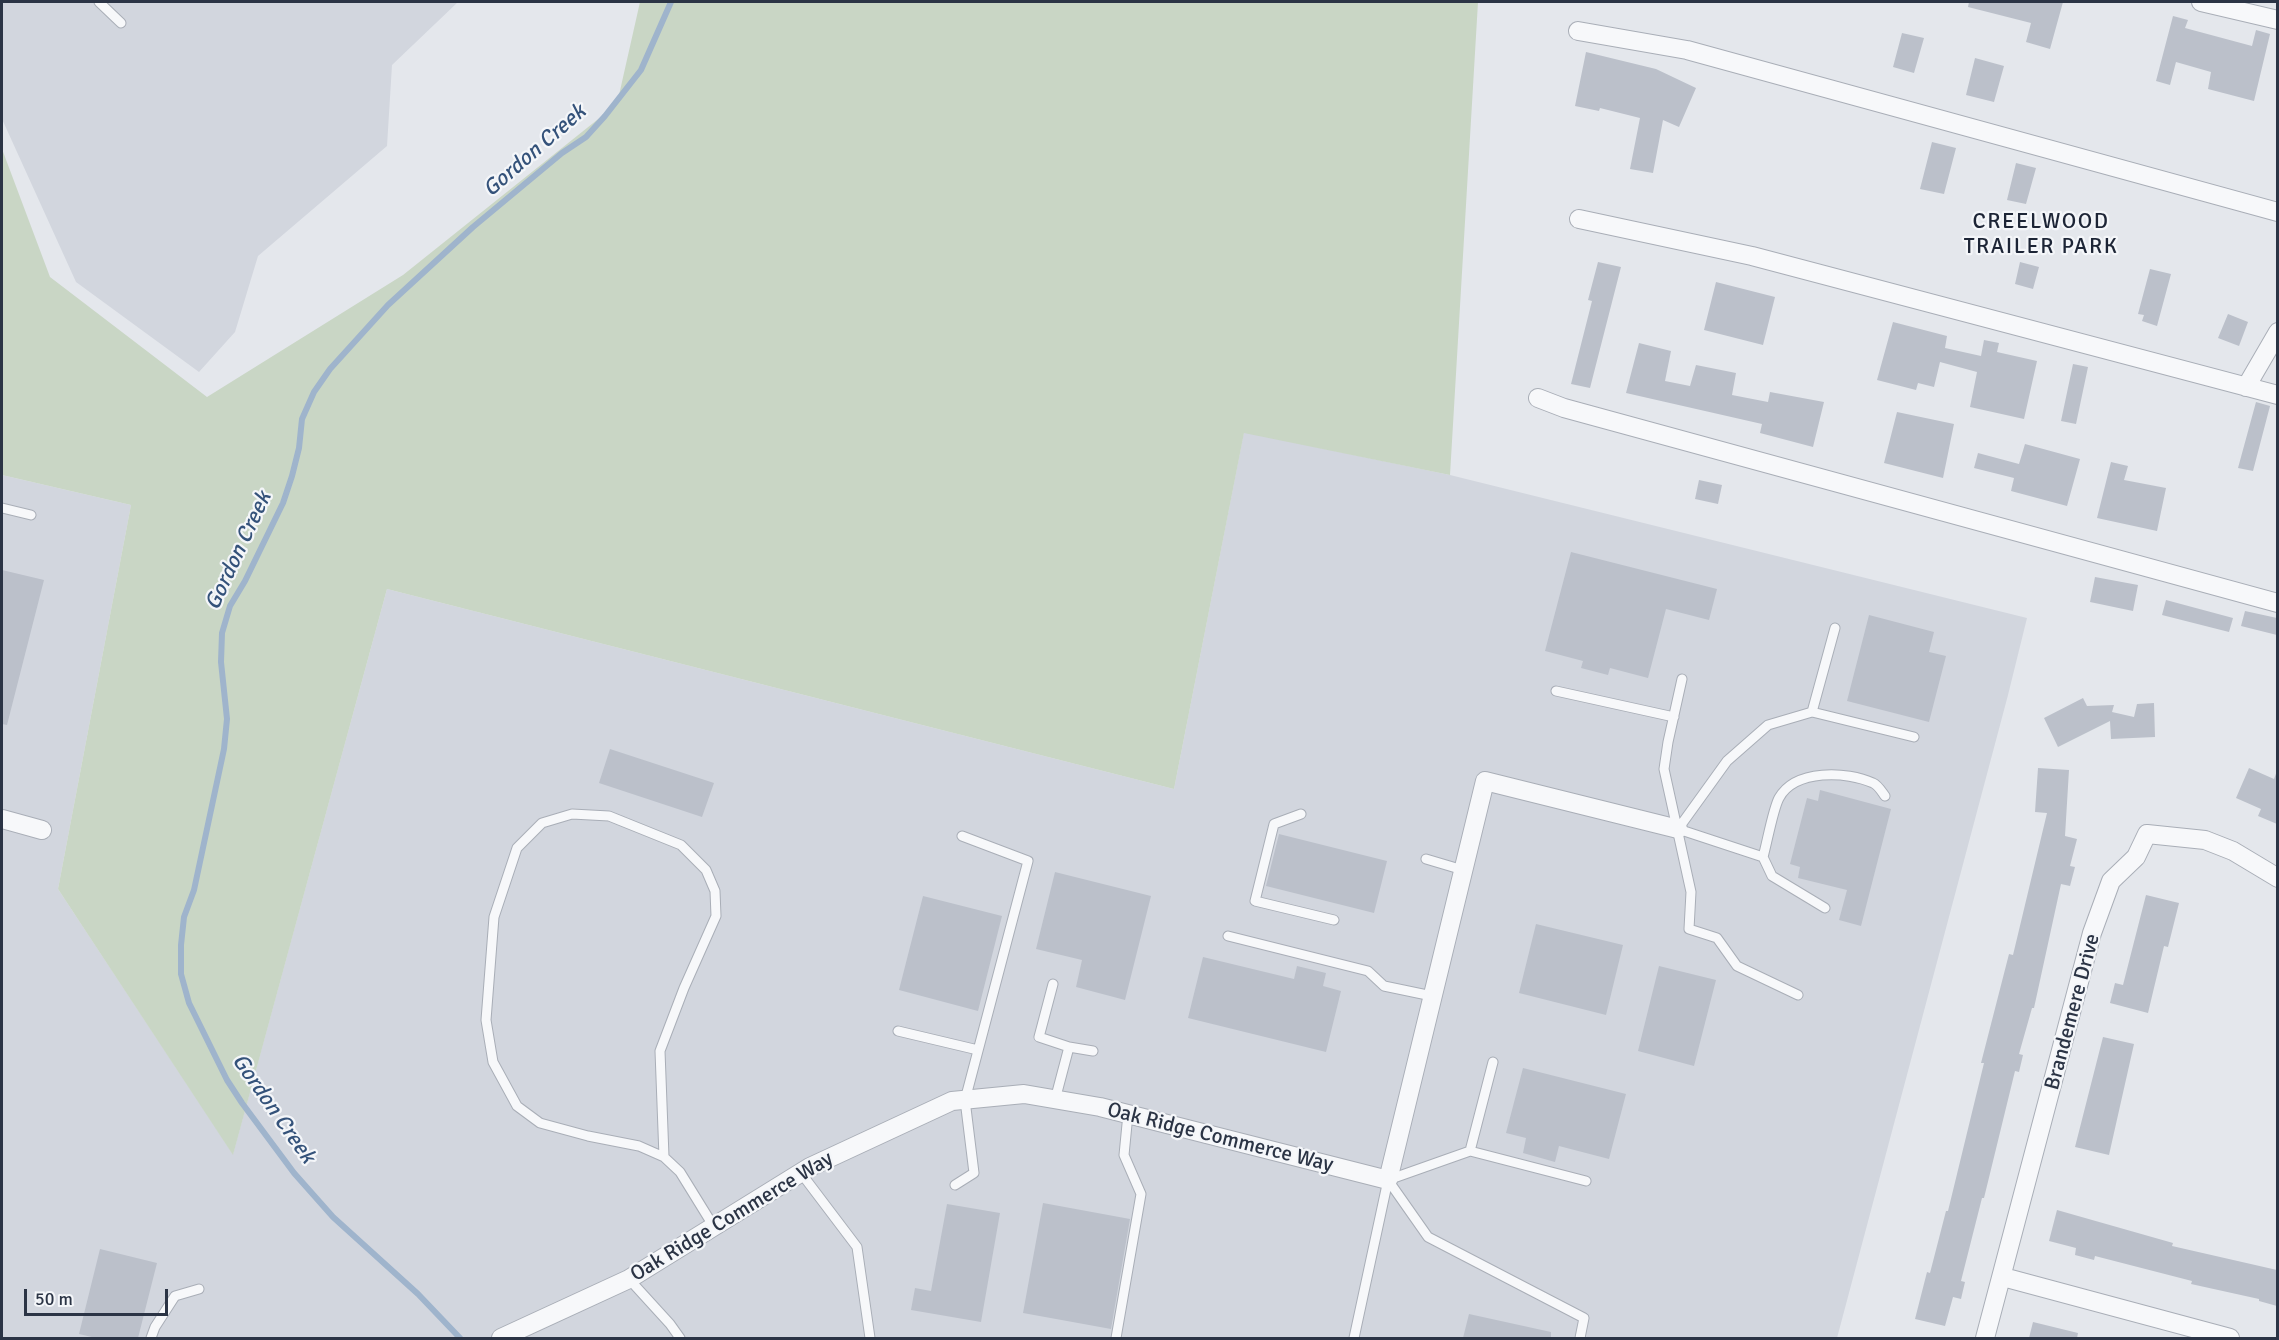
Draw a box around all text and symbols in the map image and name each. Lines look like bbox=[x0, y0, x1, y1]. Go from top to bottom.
water label: Gordon Creek bbox=[478, 99, 592, 203]
district label: CREELWOOD TRAILER PARK bbox=[1964, 209, 2118, 260]
water label: Gordon Creek bbox=[200, 488, 278, 614]
street label: Brandemere Drive bbox=[2040, 931, 2106, 1093]
water label: Gordon Creek bbox=[226, 1049, 320, 1169]
street label: Oak Ridge Commerce Way bbox=[1104, 1098, 1336, 1178]
street label: Oak Ridge Commerce Way bbox=[626, 1146, 838, 1288]
scale bar bbox=[27, 1277, 171, 1315]
text: 50 m bbox=[35, 1288, 73, 1310]

